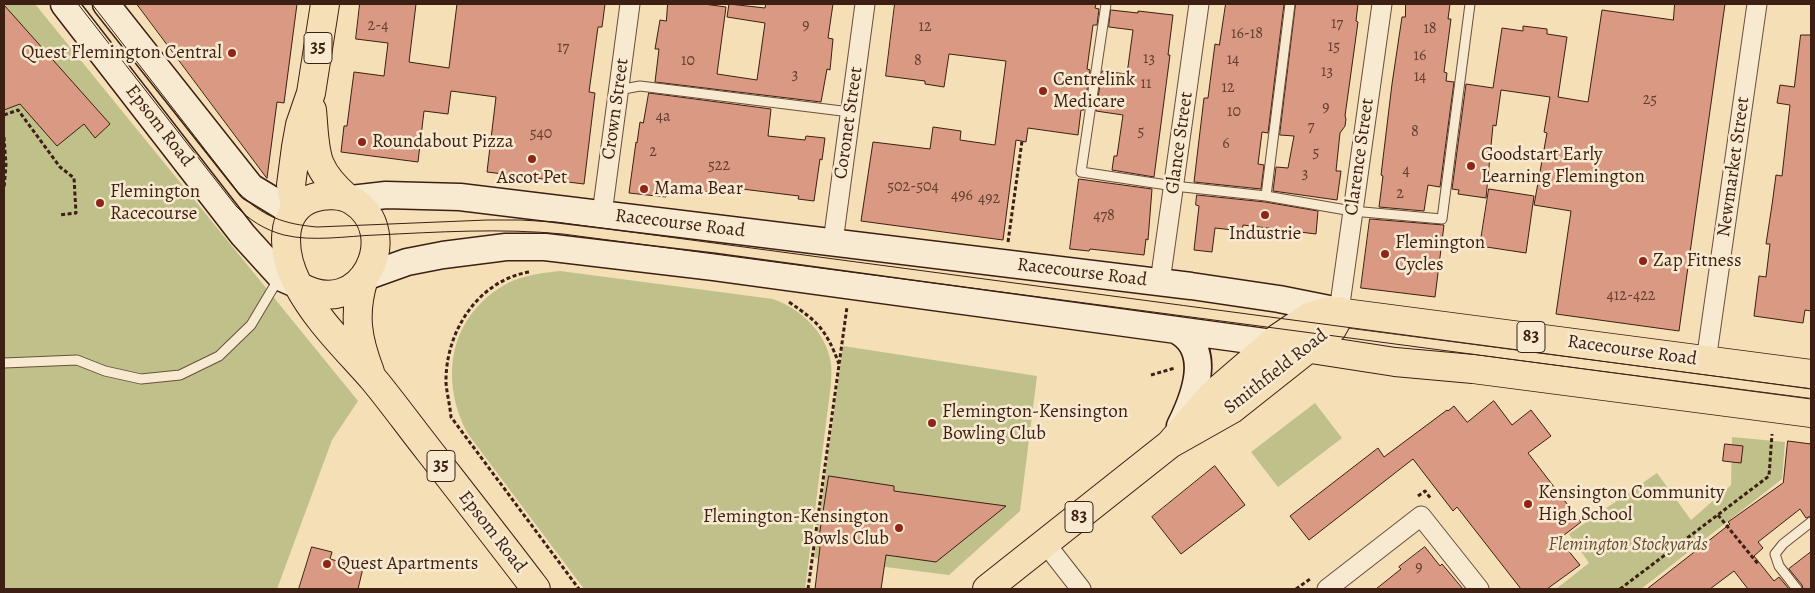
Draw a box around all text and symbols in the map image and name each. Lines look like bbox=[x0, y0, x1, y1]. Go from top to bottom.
house number: 17 bbox=[1331, 14, 1343, 34]
house number: 2-4 bbox=[368, 16, 388, 36]
house number: 9 bbox=[802, 16, 810, 36]
house number: 12 bbox=[918, 17, 932, 37]
house number: 18 bbox=[1423, 19, 1437, 39]
house number: 16-18 bbox=[1231, 24, 1263, 44]
road number: 35 bbox=[304, 32, 332, 64]
house number: 15 bbox=[1328, 37, 1340, 57]
house number: 17 bbox=[557, 38, 569, 58]
place label: Quest Flemington Central bbox=[21, 42, 222, 64]
house number: 16 bbox=[1414, 46, 1426, 66]
marker: Quest Flemington Central bbox=[226, 47, 238, 59]
house number: 13 bbox=[1143, 49, 1155, 69]
house number: 14 bbox=[1227, 50, 1239, 70]
house number: 10 bbox=[681, 51, 695, 71]
house number: 8 bbox=[914, 51, 922, 71]
street label: Crown Street bbox=[598, 57, 634, 161]
house number: 13 bbox=[1321, 62, 1333, 82]
house number: 3 bbox=[792, 65, 798, 85]
street label: Coronet Street bbox=[830, 65, 868, 181]
house number: 14 bbox=[1414, 67, 1426, 87]
place label: Centrelink Medicare bbox=[1053, 69, 1135, 113]
house number: 11 bbox=[1141, 74, 1151, 94]
house number: 12 bbox=[1221, 78, 1235, 98]
street label: Epsom Road bbox=[120, 81, 198, 171]
marker: Centrelink Medicare bbox=[1037, 85, 1049, 97]
street label: Glance Street bbox=[1162, 90, 1198, 196]
house number: 25 bbox=[1643, 90, 1657, 110]
street label: Newmarket Street bbox=[1713, 95, 1755, 239]
street label: Clarence Street bbox=[1340, 97, 1380, 217]
house number: 9 bbox=[1322, 98, 1330, 118]
house number: 10 bbox=[1227, 102, 1241, 122]
house number: 4a bbox=[656, 107, 670, 127]
house number: 7 bbox=[1308, 117, 1314, 137]
house number: 5 bbox=[1138, 122, 1144, 142]
house number: 8 bbox=[1411, 122, 1419, 142]
house number: 540 bbox=[530, 124, 552, 144]
place label: Roundabout Pizza bbox=[372, 131, 514, 153]
house number: 6 bbox=[1222, 134, 1230, 154]
marker: Roundabout Pizza bbox=[356, 136, 368, 148]
house number: 2 bbox=[649, 142, 657, 162]
house number: 5 bbox=[1313, 143, 1319, 163]
place label: Goodstart Early Learning Flemington bbox=[1481, 144, 1645, 188]
marker: Ascot Pet bbox=[526, 153, 538, 165]
house number: 522 bbox=[708, 156, 730, 176]
marker: Goodstart Early Learning Flemington bbox=[1465, 160, 1477, 172]
house number: 4 bbox=[1402, 161, 1410, 181]
house number: 3 bbox=[1302, 164, 1308, 184]
place label: Ascot Pet bbox=[497, 167, 567, 189]
house number: 502-504 bbox=[887, 177, 939, 197]
place label: Mama Bear bbox=[654, 178, 743, 200]
place label: Flemington Racecourse bbox=[110, 181, 200, 225]
marker: Mama Bear bbox=[638, 183, 650, 195]
house number: 2 bbox=[1396, 184, 1404, 204]
house number: 496 bbox=[951, 186, 973, 206]
house number: 492 bbox=[978, 189, 1000, 209]
marker: Flemington Racecourse bbox=[94, 197, 106, 209]
street label: Racecourse Road bbox=[614, 205, 746, 243]
house number: 478 bbox=[1093, 206, 1115, 226]
marker: Industrie bbox=[1259, 209, 1271, 221]
place label: Industrie bbox=[1229, 223, 1301, 245]
place label: Flemington Cycles bbox=[1395, 232, 1485, 276]
marker: Flemington Cycles bbox=[1379, 248, 1391, 260]
place label: Zap Fitness bbox=[1653, 250, 1742, 272]
street label: Racecourse Road bbox=[1016, 254, 1148, 292]
marker: Zap Fitness bbox=[1637, 255, 1649, 267]
house number: 412-422 bbox=[1607, 286, 1655, 306]
road number: 83 bbox=[1517, 322, 1545, 352]
street label: Smithfield Road bbox=[1220, 324, 1332, 420]
street label: Racecourse Road bbox=[1566, 331, 1698, 371]
place label: Flemington-Kensington Bowling Club bbox=[942, 401, 1128, 445]
marker: Flemington-Kensington Bowling Club bbox=[926, 417, 938, 429]
road number: 35 bbox=[427, 451, 455, 482]
place label: Kensington Community High School bbox=[1538, 482, 1725, 526]
street label: Epsom Road bbox=[453, 487, 531, 577]
marker: Kensington Community High School bbox=[1522, 498, 1534, 510]
road number: 83 bbox=[1065, 502, 1093, 532]
place label: Flemington-Kensington Bowls Club bbox=[703, 506, 889, 550]
marker: Flemington-Kensington Bowls Club bbox=[893, 522, 905, 534]
park label: Flemington Stockyards bbox=[1548, 534, 1708, 556]
place label: Quest Apartments bbox=[337, 553, 478, 575]
marker: Quest Apartments bbox=[321, 558, 333, 570]
house number: 9 bbox=[1415, 558, 1423, 578]

